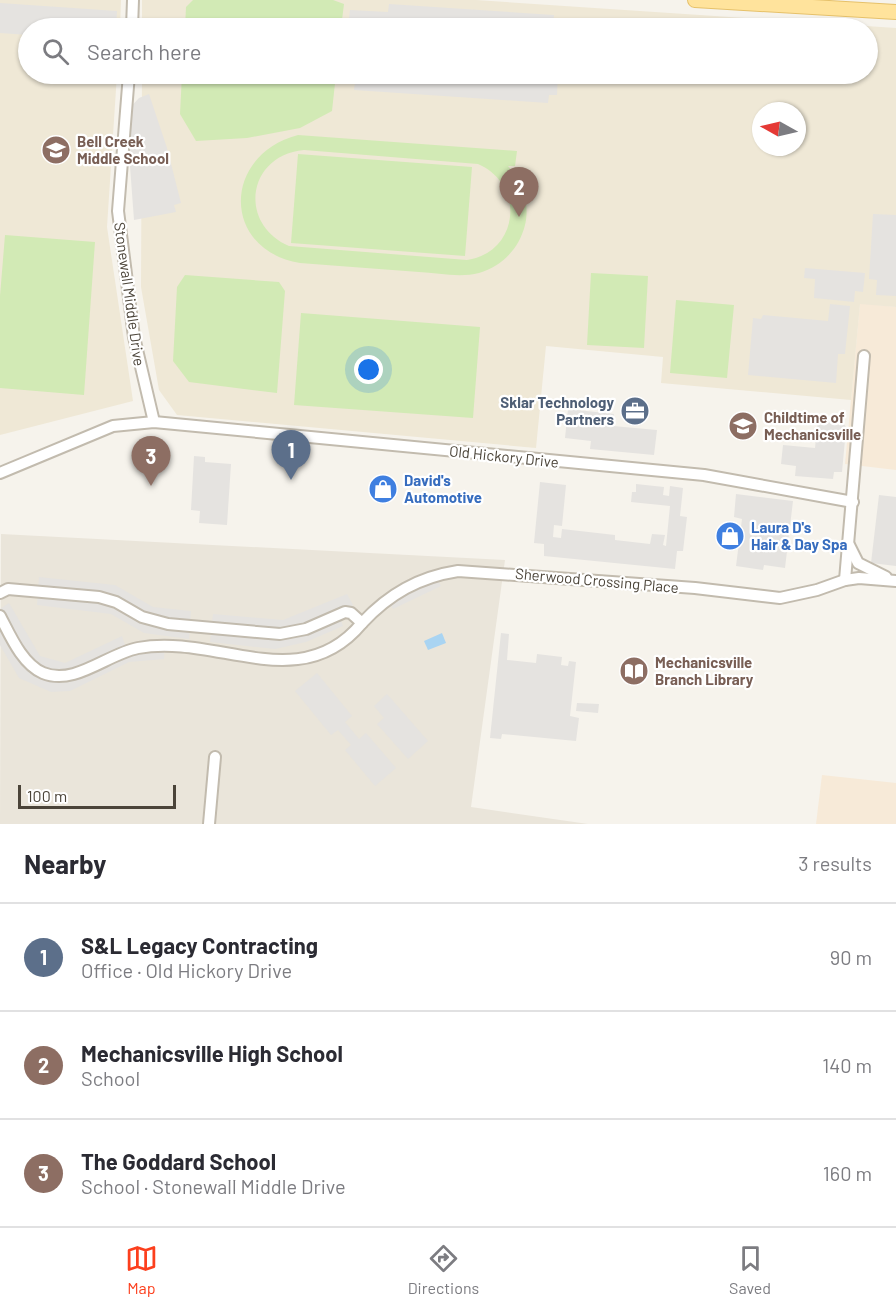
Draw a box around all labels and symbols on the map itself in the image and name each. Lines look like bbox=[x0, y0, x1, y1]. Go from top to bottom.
north arrow bbox=[752, 102, 806, 156]
place label: Bell Creek Middle School bbox=[77, 132, 169, 167]
school or university icon: Bell Creek Middle School bbox=[40, 134, 72, 166]
pin: 2 bbox=[500, 168, 538, 217]
street label: Stonewall Middle Drive bbox=[111, 221, 149, 367]
your location bbox=[354, 355, 383, 384]
place label: Sklar Technology Partners bbox=[500, 393, 614, 428]
office icon: Sklar Technology Partners bbox=[619, 395, 651, 427]
place label: Childtime of Mechanicsville bbox=[764, 408, 861, 443]
school or university icon: Childtime of Mechanicsville bbox=[727, 410, 759, 442]
pin: 1 bbox=[272, 430, 310, 480]
pin: 3 bbox=[132, 436, 170, 486]
street label: Old Hickory Drive bbox=[448, 441, 560, 471]
place label: David's Automotive bbox=[404, 471, 482, 506]
shop icon: David's Automotive bbox=[367, 473, 399, 505]
place label: Laura D's Hair & Day Spa bbox=[751, 518, 847, 553]
shop icon: Laura D's Hair & Day Spa bbox=[714, 520, 746, 552]
street label: Sherwood Crossing Place bbox=[514, 564, 680, 596]
place label: Mechanicsville Branch Library bbox=[655, 653, 754, 688]
library icon: Mechanicsville Branch Library bbox=[618, 655, 650, 687]
scale bar bbox=[18, 782, 176, 810]

